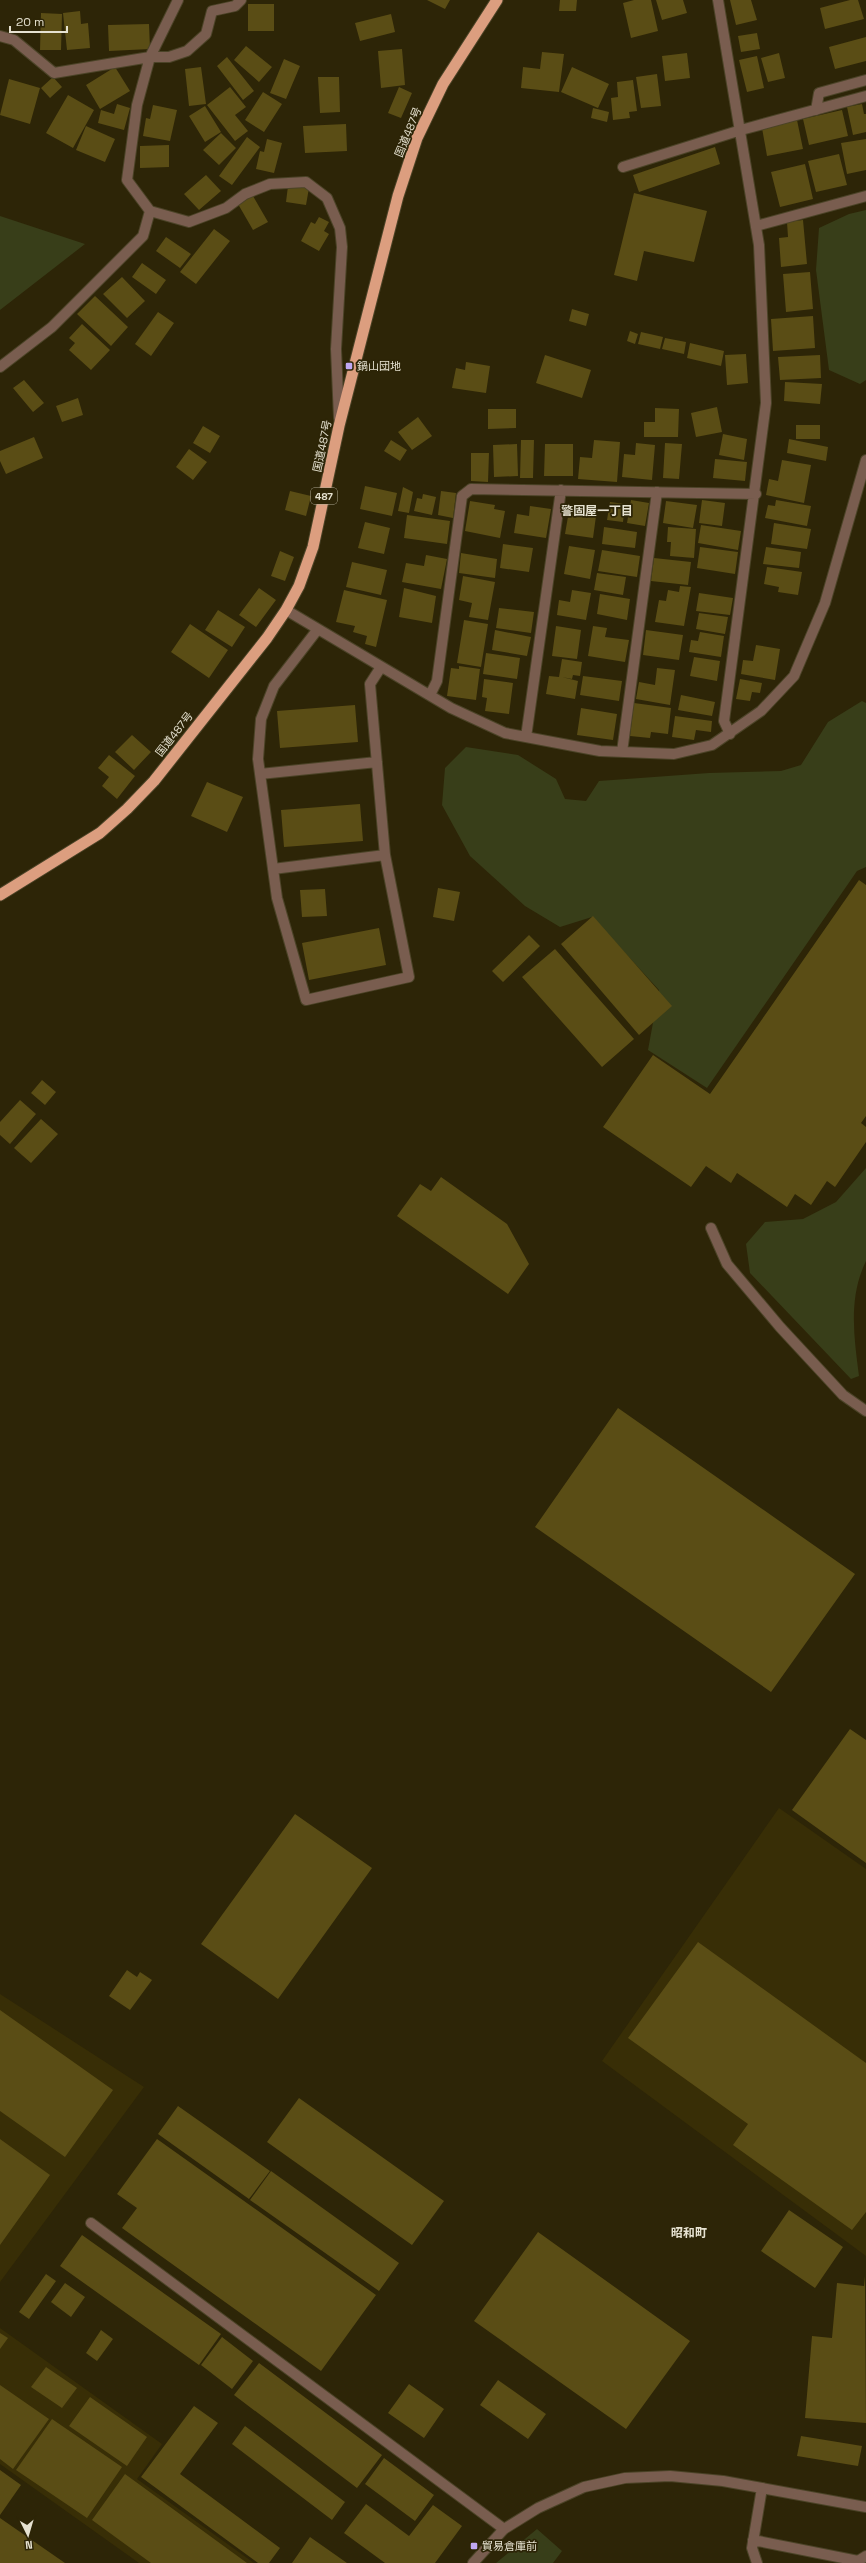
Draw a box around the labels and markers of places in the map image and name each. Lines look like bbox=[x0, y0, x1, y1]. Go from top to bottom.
place label: 鍋山団地 bbox=[357, 359, 401, 373]
marker: 鍋山団地 bbox=[344, 361, 354, 371]
place label: 貿易倉庫前 bbox=[482, 2539, 537, 2553]
marker: 貿易倉庫前 bbox=[469, 2541, 479, 2551]

